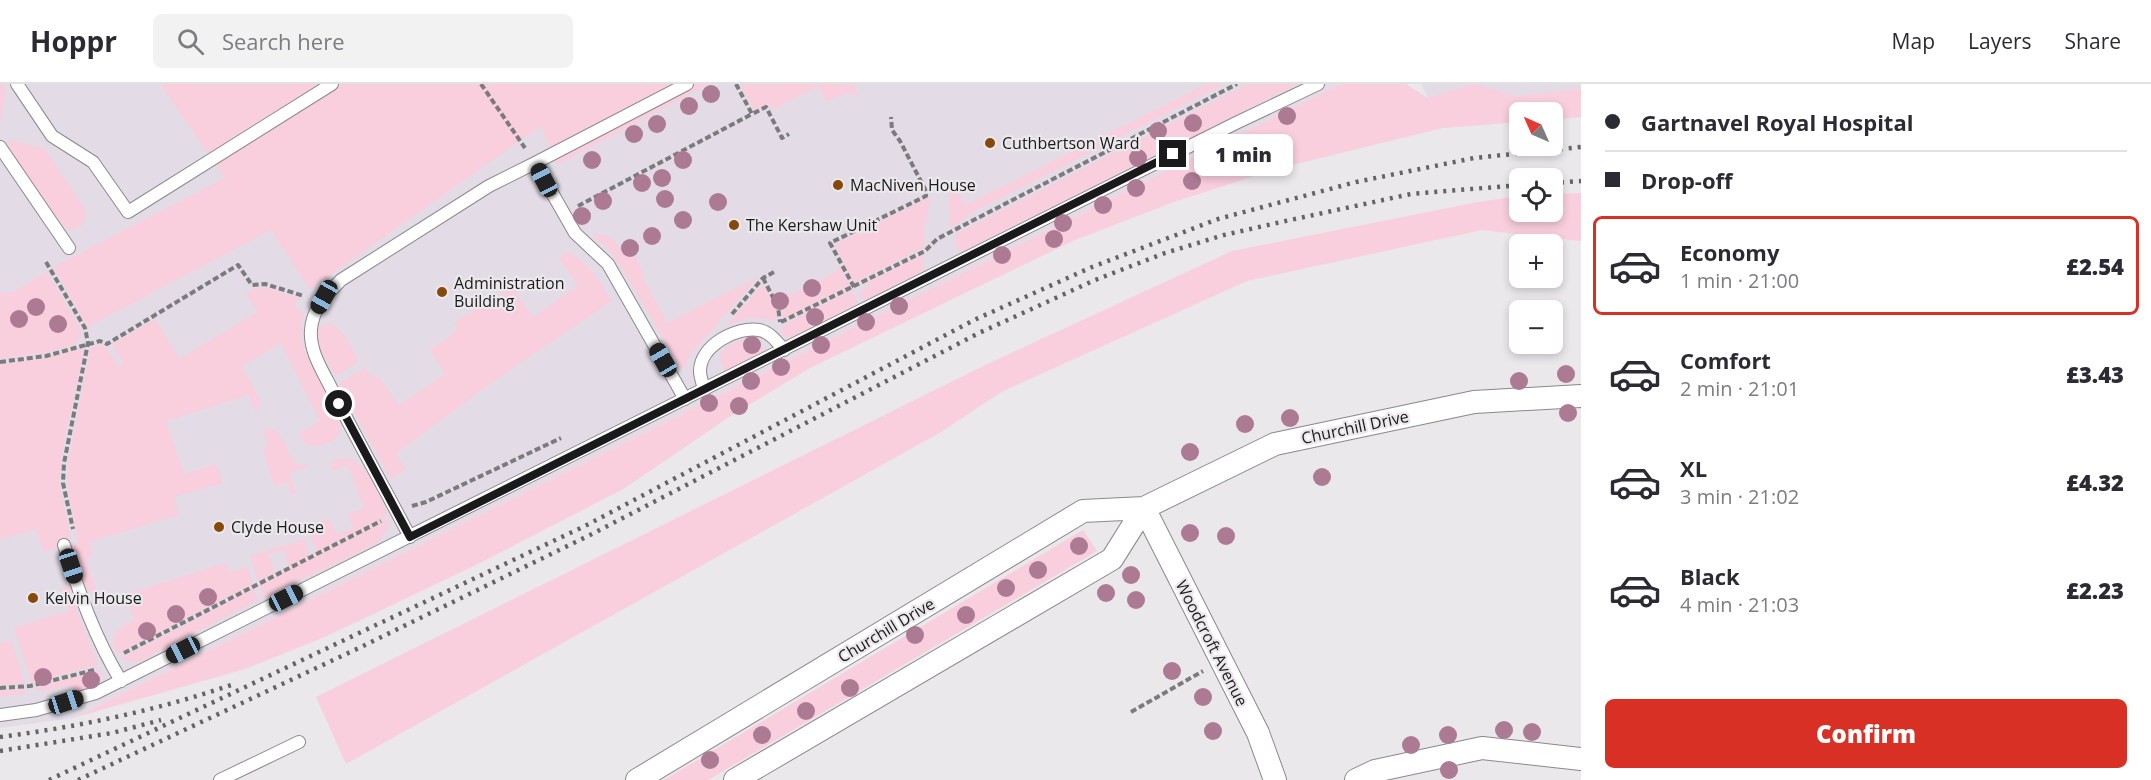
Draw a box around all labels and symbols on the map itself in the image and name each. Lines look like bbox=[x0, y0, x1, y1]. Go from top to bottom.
north arrow bbox=[1509, 102, 1563, 156]
place label: Cuthbertson Ward bbox=[1002, 132, 1140, 154]
callout: 1 min bbox=[1194, 133, 1293, 175]
marker: Cuthbertson Ward bbox=[983, 136, 997, 150]
route end bbox=[1159, 140, 1186, 167]
car bbox=[528, 160, 560, 200]
place label: MacNiven House bbox=[850, 174, 976, 196]
marker: MacNiven House bbox=[831, 178, 845, 192]
place label: The Kershaw Unit bbox=[746, 214, 877, 236]
marker: The Kershaw Unit bbox=[727, 218, 741, 232]
place label: Administration Building bbox=[454, 272, 565, 312]
car bbox=[307, 277, 341, 317]
marker: Administration Building bbox=[435, 285, 449, 299]
car bbox=[646, 340, 680, 380]
route start bbox=[325, 390, 352, 417]
street label: Churchill Drive bbox=[1299, 405, 1411, 449]
place label: Clyde House bbox=[231, 516, 324, 538]
marker: Clyde House bbox=[212, 520, 226, 534]
car bbox=[57, 546, 85, 586]
street label: Woodcroft Avenue bbox=[1171, 576, 1253, 710]
car bbox=[266, 582, 306, 614]
place label: Kelvin House bbox=[45, 587, 142, 609]
marker: Kelvin House bbox=[26, 591, 40, 605]
street label: Churchill Drive bbox=[834, 592, 938, 668]
car bbox=[163, 634, 203, 666]
car bbox=[46, 688, 86, 716]

